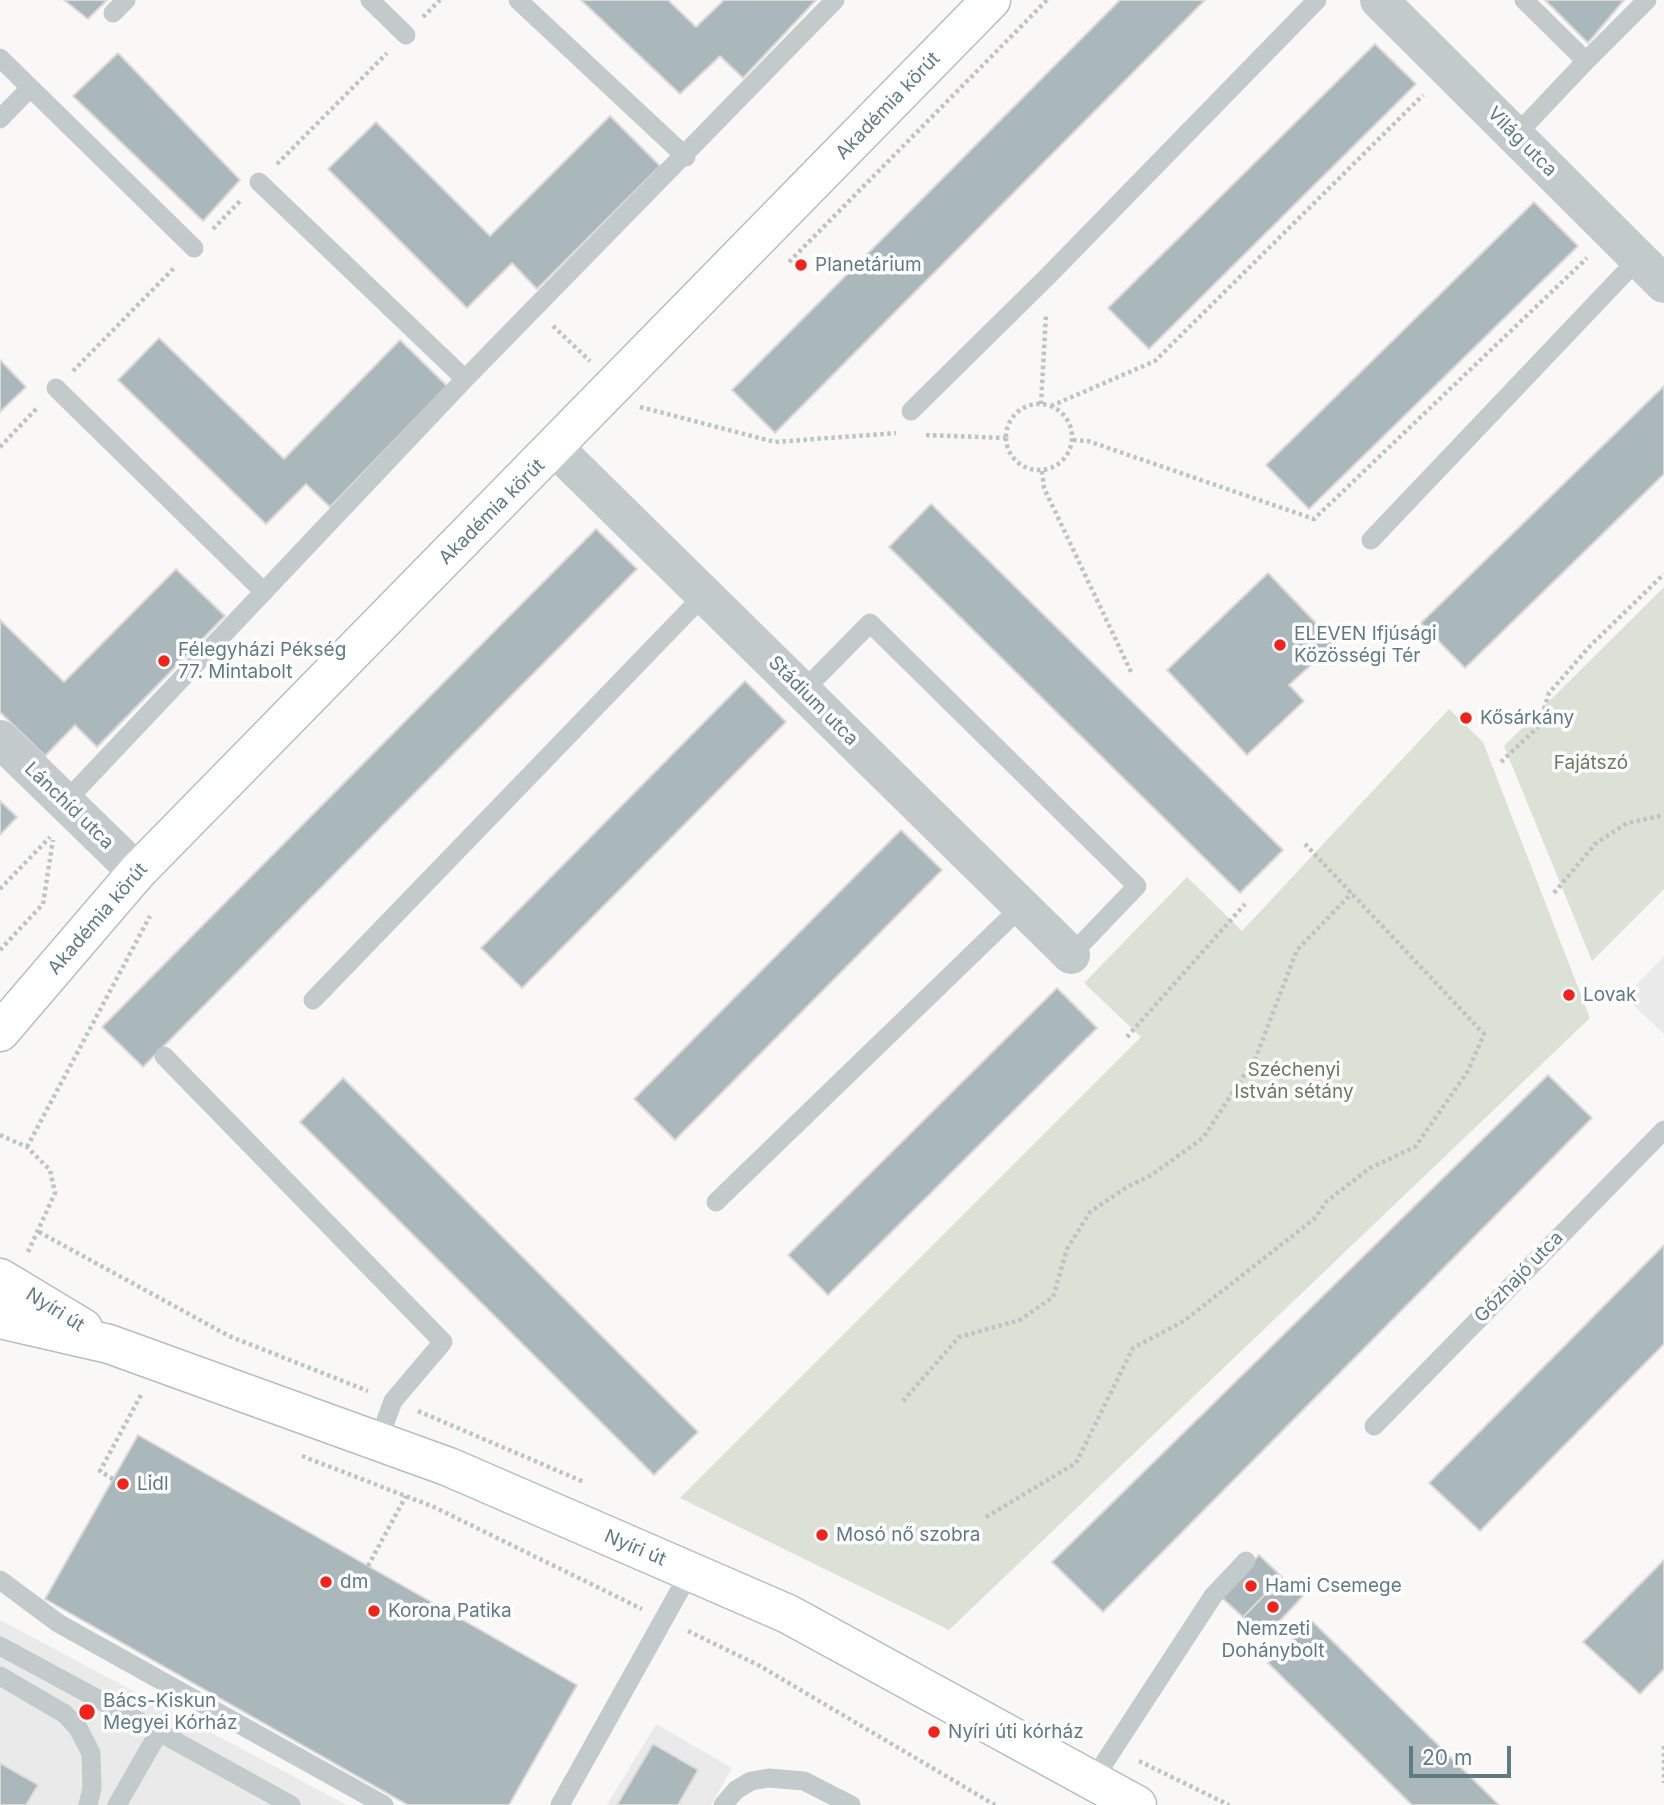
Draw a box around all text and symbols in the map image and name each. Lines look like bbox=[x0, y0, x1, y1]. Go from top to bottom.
street label: Akadémia körút bbox=[831, 48, 945, 164]
street label: Világ utca bbox=[1482, 102, 1562, 182]
place label: Planetárium bbox=[815, 254, 922, 276]
marker: Planetárium bbox=[793, 257, 809, 273]
street label: Akadémia körút bbox=[434, 454, 550, 570]
place label: ELEVEN Ifjúsági Közösségi Tér bbox=[1294, 623, 1437, 667]
marker: ELEVEN Ifjúsági Közösségi Tér bbox=[1272, 637, 1288, 653]
place label: Félegyházi Pékség 77. Mintabolt bbox=[178, 639, 346, 683]
street label: Stádium utca bbox=[763, 651, 863, 751]
marker: Félegyházi Pékség 77. Mintabolt bbox=[156, 653, 172, 669]
place label: Kősárkány bbox=[1480, 707, 1574, 729]
marker: Kősárkány bbox=[1458, 710, 1474, 726]
park label: Fajátszó bbox=[1554, 752, 1628, 774]
street label: Lánchíd utca bbox=[20, 758, 118, 854]
street label: Akadémia körút bbox=[43, 859, 153, 979]
place label: Lovak bbox=[1583, 984, 1636, 1006]
marker: Lovak bbox=[1561, 987, 1577, 1003]
park label: Széchenyi István sétány bbox=[1234, 1059, 1354, 1103]
street label: Gőzhajó utca bbox=[1470, 1227, 1568, 1327]
street label: Nyíri út bbox=[22, 1283, 88, 1337]
place label: Lidl bbox=[137, 1473, 169, 1495]
marker: Lidl bbox=[115, 1476, 131, 1492]
place label: Mosó nő szobra bbox=[836, 1524, 980, 1546]
street label: Nyíri út bbox=[601, 1525, 669, 1571]
marker: Mosó nő szobra bbox=[814, 1527, 830, 1543]
place label: dm bbox=[340, 1571, 368, 1593]
marker: dm bbox=[318, 1574, 334, 1590]
place label: Hami Csemege bbox=[1265, 1575, 1402, 1597]
marker: Hami Csemege bbox=[1243, 1578, 1259, 1594]
marker: Nemzeti Dohánybolt bbox=[1265, 1599, 1281, 1615]
place label: Korona Patika bbox=[388, 1600, 512, 1622]
marker: Korona Patika bbox=[366, 1603, 382, 1619]
place label: Nemzeti Dohánybolt bbox=[1222, 1618, 1324, 1662]
place label: Bács-Kiskun Megyei Kórház bbox=[103, 1690, 237, 1734]
marker: Bács-Kiskun Megyei Kórház bbox=[77, 1702, 97, 1722]
place label: Nyíri úti kórház bbox=[948, 1721, 1084, 1743]
marker: Nyíri úti kórház bbox=[926, 1724, 942, 1740]
scale bar bbox=[1412, 1731, 1514, 1775]
text: 20 m bbox=[1422, 1745, 1472, 1770]

